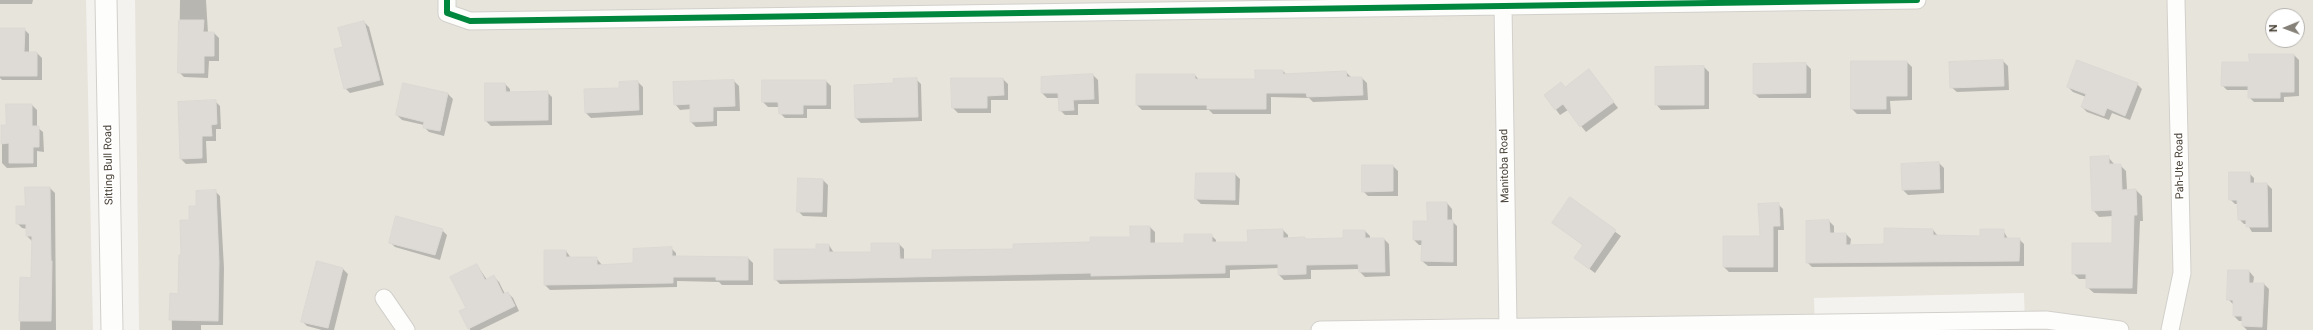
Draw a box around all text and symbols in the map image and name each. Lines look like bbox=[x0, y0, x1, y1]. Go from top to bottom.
north arrow bbox=[2265, 8, 2305, 48]
text: N bbox=[2267, 24, 2280, 32]
street label: Sitting Bull Road bbox=[102, 125, 116, 205]
street label: Manitoba Road bbox=[1498, 129, 1512, 203]
street label: Pah-Ute Road bbox=[2173, 133, 2187, 199]

